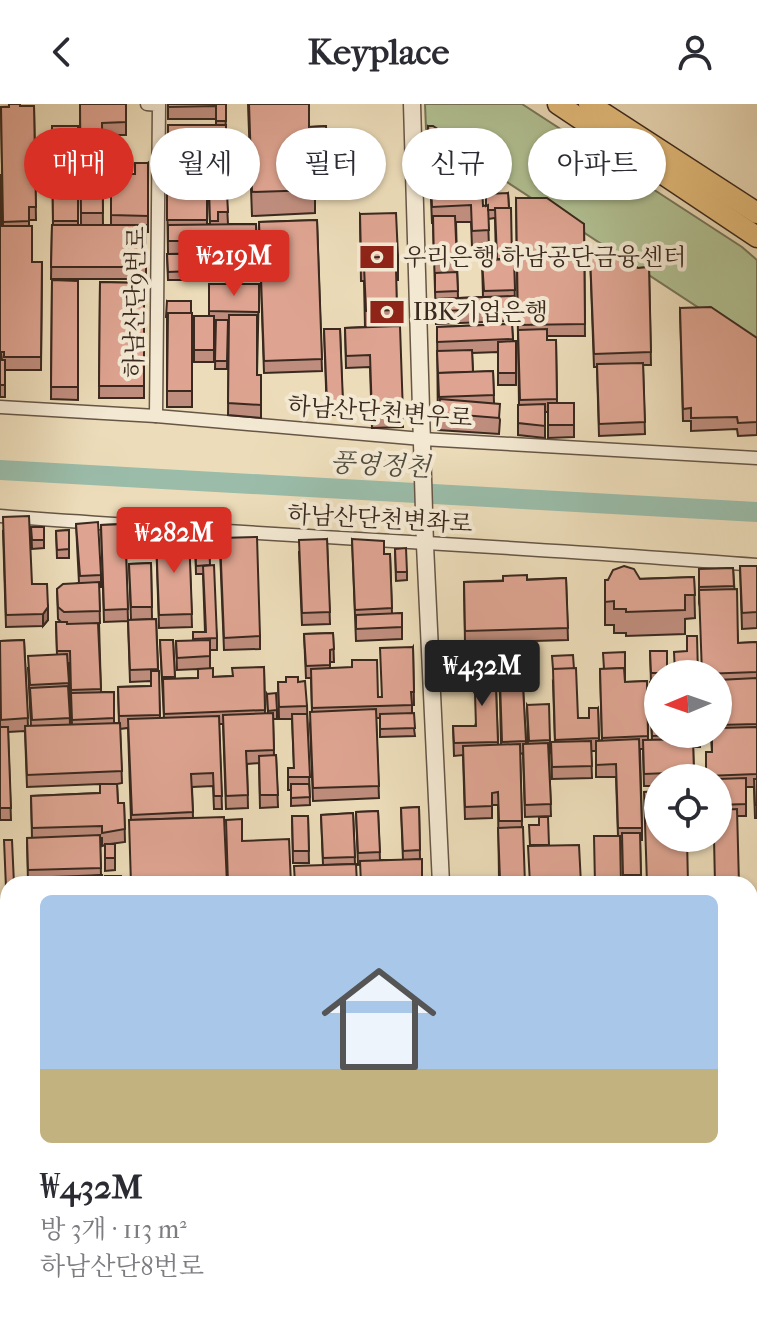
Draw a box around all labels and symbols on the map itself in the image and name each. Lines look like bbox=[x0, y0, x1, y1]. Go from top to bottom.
street label: 하남산단9번로 bbox=[120, 226, 150, 378]
pin: ₩219M bbox=[178, 230, 290, 298]
bank icon: 우리은행 하남공단금융센터 bbox=[358, 238, 396, 276]
place label: 우리은행 하남공단금융센터 bbox=[403, 243, 686, 271]
bank icon: IBK기업은행 bbox=[368, 293, 406, 331]
place label: IBK기업은행 bbox=[413, 298, 548, 326]
street label: 하남산단천변우로 bbox=[287, 392, 473, 432]
water label: 풍영정천 bbox=[329, 447, 433, 483]
street label: 하남산단천변좌로 bbox=[287, 500, 473, 538]
pin: ₩282M bbox=[118, 507, 230, 575]
pin: ₩432M bbox=[426, 640, 538, 708]
north arrow bbox=[644, 660, 732, 748]

